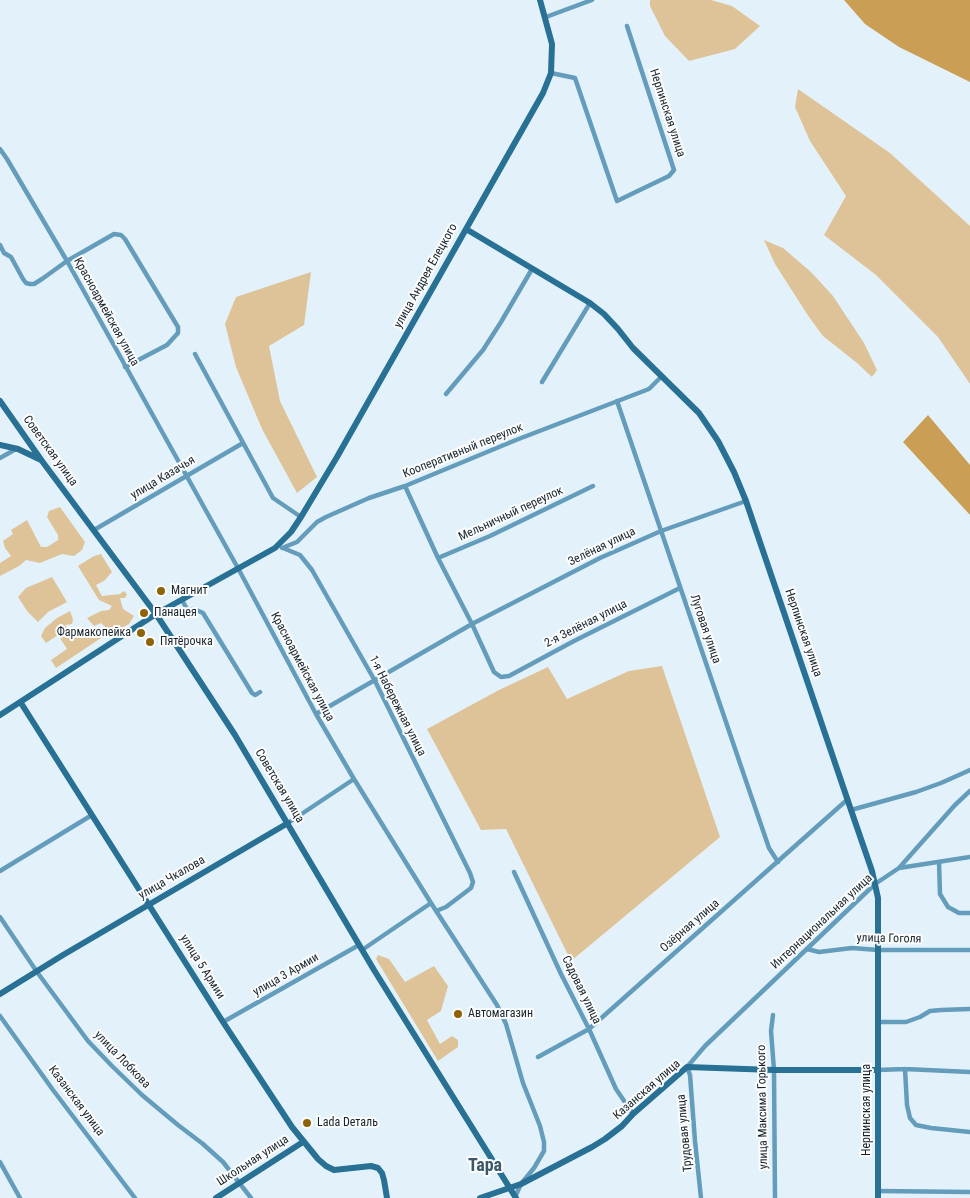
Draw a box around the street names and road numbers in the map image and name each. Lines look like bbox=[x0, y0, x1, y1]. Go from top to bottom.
street label: Нерпинская улица bbox=[646, 67, 688, 159]
street label: улица Андрея Елецкого bbox=[391, 221, 461, 331]
street label: Красноармейская улица bbox=[70, 255, 142, 369]
street label: Советская улица bbox=[20, 413, 80, 489]
street label: Кооперативный переулок bbox=[401, 420, 525, 482]
street label: улица Казачья bbox=[128, 453, 198, 503]
street label: Мельничный переулок bbox=[457, 483, 565, 545]
street label: Зелёная улица bbox=[566, 525, 638, 569]
street label: Нерпинская улица bbox=[781, 587, 825, 679]
street label: Луговая улица bbox=[686, 593, 724, 665]
street label: 2-я Зелёная улица bbox=[542, 597, 630, 651]
street label: Красноармейская улица bbox=[267, 610, 337, 724]
street label: 1-я Набережная улица bbox=[365, 653, 429, 759]
street label: Советская улица bbox=[251, 746, 307, 826]
street label: улица Чкалова bbox=[136, 853, 208, 903]
street label: Интернациональная улица bbox=[768, 871, 876, 973]
street label: Озёрная улица bbox=[658, 896, 722, 956]
street label: улица Гоголя bbox=[857, 931, 921, 947]
street label: улица 5 Армии bbox=[176, 932, 228, 1002]
street label: улица 3 Армии bbox=[251, 950, 321, 1000]
street label: Садовая улица bbox=[558, 953, 604, 1027]
street label: улица Лобкова bbox=[91, 1028, 153, 1092]
street label: улица Максима Горького bbox=[755, 1045, 771, 1169]
street label: Казанская улица bbox=[610, 1057, 684, 1123]
street label: Казанская улица bbox=[45, 1063, 107, 1139]
street label: Нерпинская улица bbox=[860, 1064, 874, 1156]
street label: Трудовая улица bbox=[674, 1094, 696, 1172]
street label: Школьная улица bbox=[214, 1132, 292, 1190]

